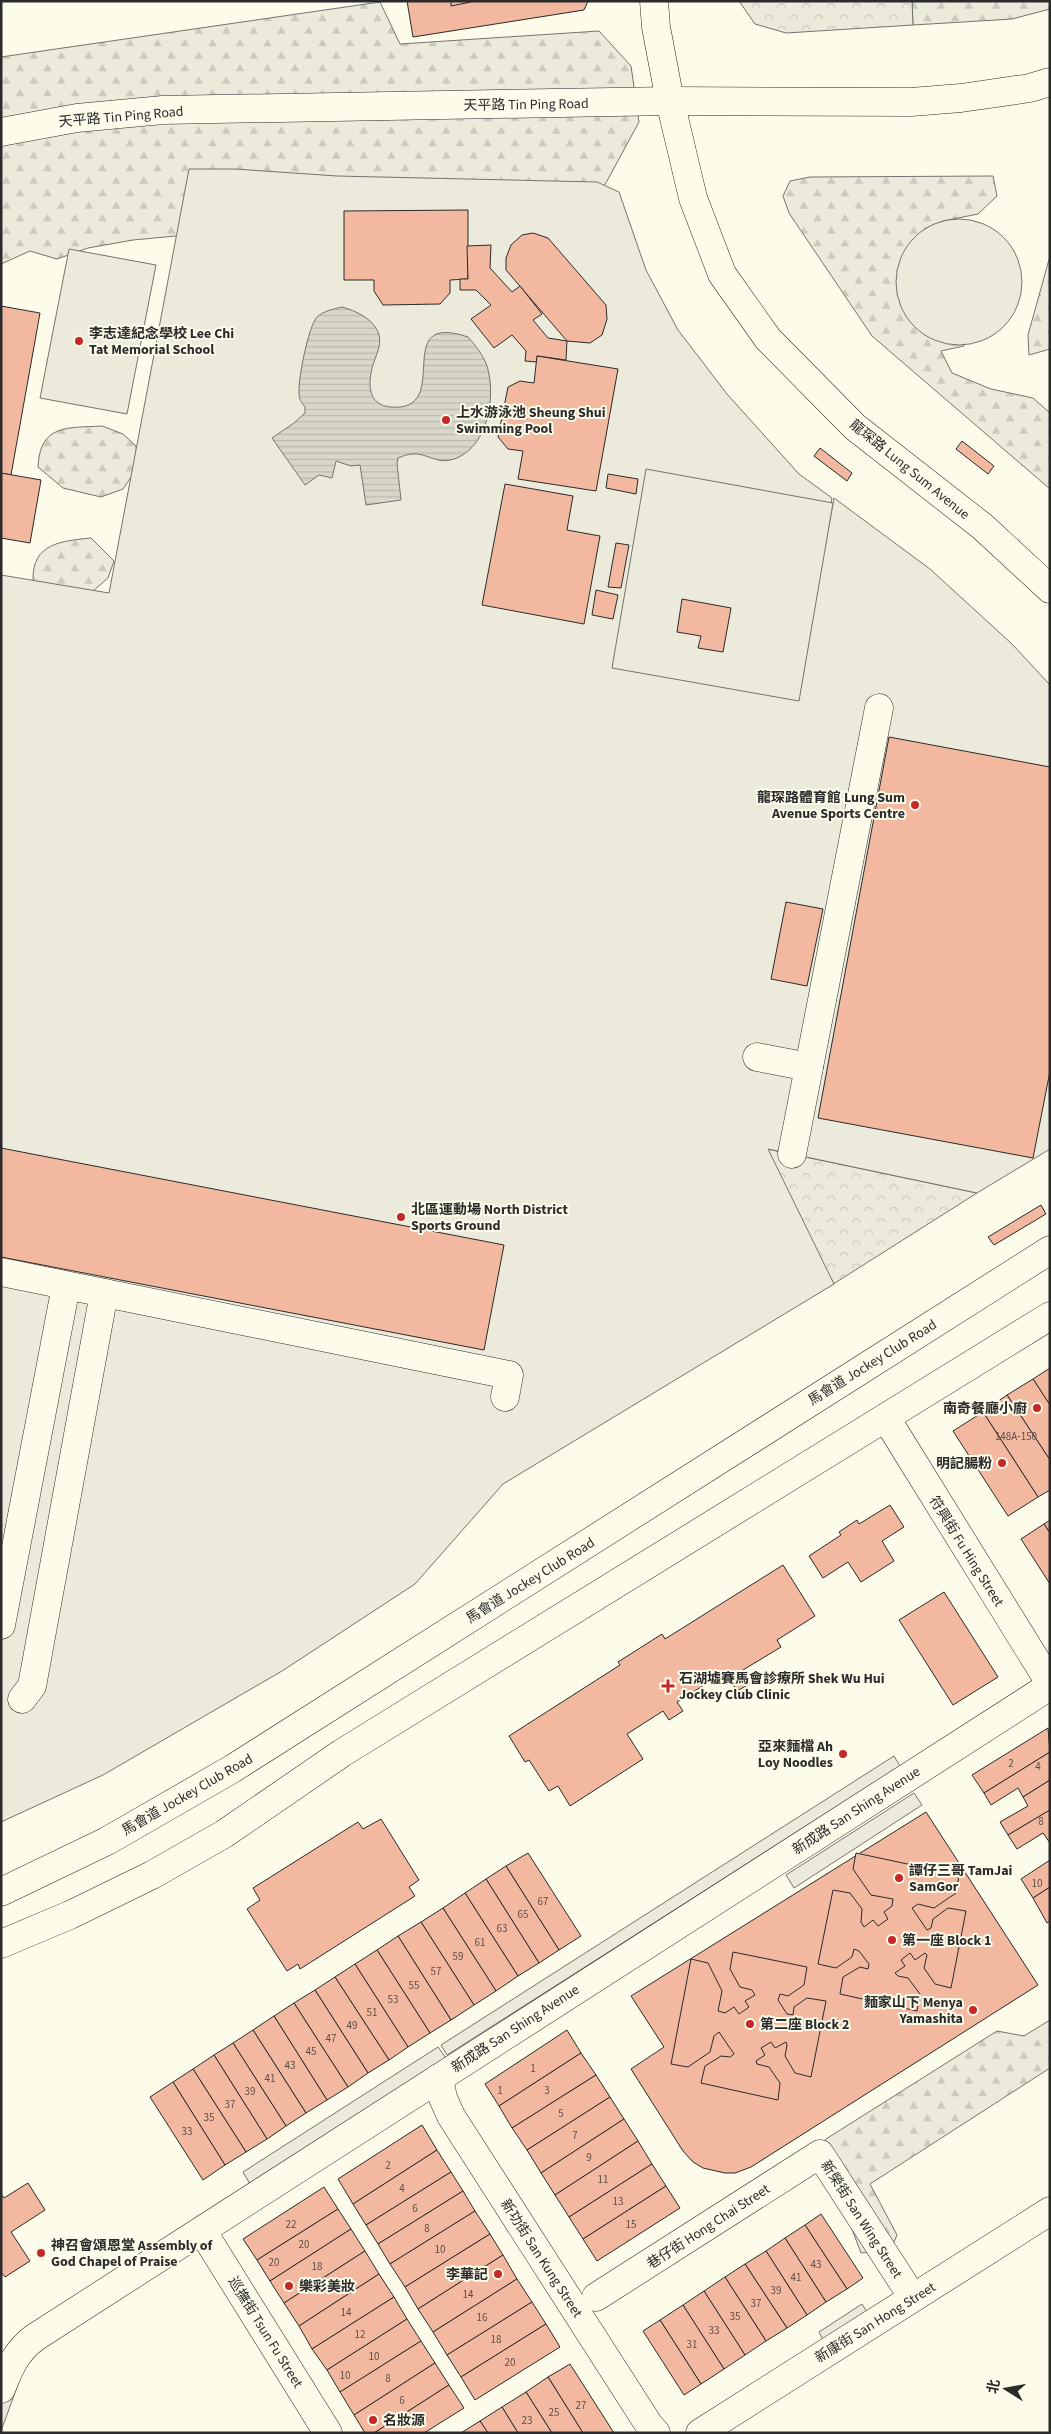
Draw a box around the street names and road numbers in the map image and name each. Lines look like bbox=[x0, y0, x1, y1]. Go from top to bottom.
street label: 天平路 Tin Ping Road bbox=[463, 94, 589, 116]
street label: 天平路 Tin Ping Road bbox=[58, 102, 184, 132]
street label: 龍琛路 Lung Sum Avenue bbox=[845, 415, 974, 525]
street label: 馬會道 Jockey Club Road bbox=[804, 1315, 941, 1411]
street label: 符興街 Fu Hing Street bbox=[924, 1492, 1008, 1611]
street label: 馬會道 Jockey Club Road bbox=[462, 1533, 599, 1629]
street label: 馬會道 Jockey Club Road bbox=[118, 1749, 257, 1841]
street label: 新成路 San Shing Avenue bbox=[789, 1762, 925, 1860]
street label: 新成路 San Shing Avenue bbox=[448, 1980, 584, 2078]
street label: 新榮街 San Wing Street bbox=[816, 2157, 907, 2283]
street label: 巷仔街 Hong Chai Street bbox=[643, 2179, 774, 2274]
street label: 新功街 San Kung Street bbox=[495, 2195, 587, 2322]
street label: 巡撫街 Tsun Fu Street bbox=[223, 2273, 308, 2392]
street label: 新康街 San Hong Street bbox=[811, 2277, 940, 2368]

